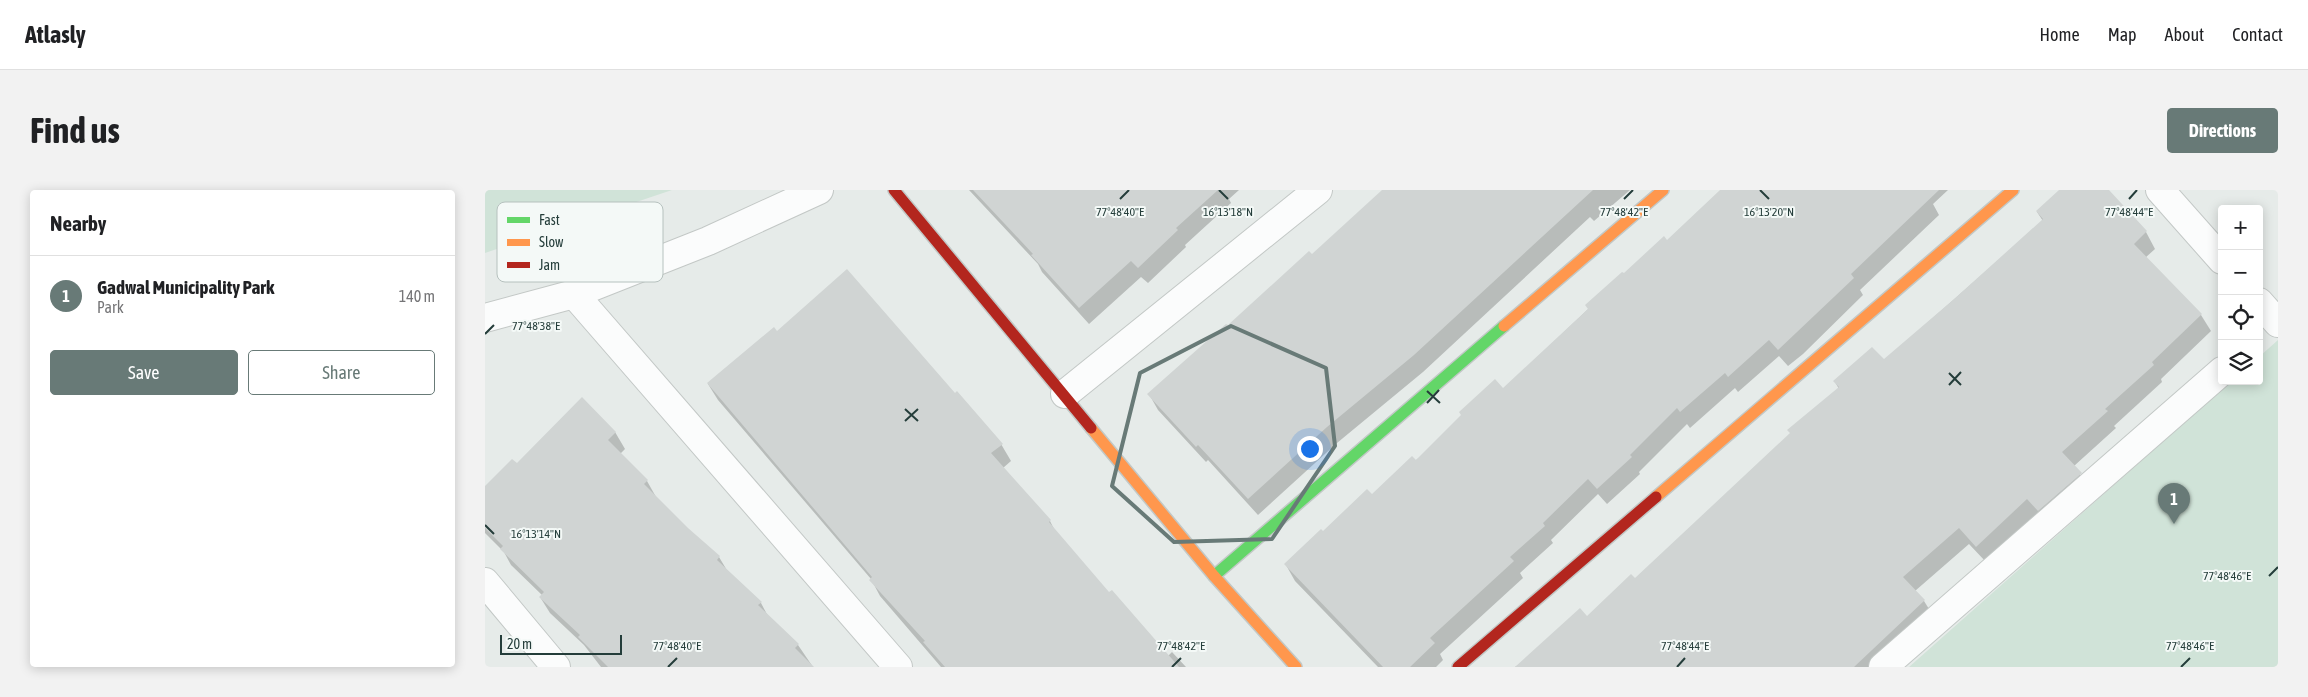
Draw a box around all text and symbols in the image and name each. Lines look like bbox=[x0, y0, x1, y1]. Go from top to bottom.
text: Atlasly bbox=[25, 21, 86, 48]
text: Home bbox=[2040, 24, 2080, 45]
text: Map bbox=[2108, 24, 2137, 45]
text: About bbox=[2165, 24, 2204, 45]
text: Contact bbox=[2232, 24, 2283, 45]
button: Directions bbox=[2167, 108, 2278, 153]
text: Find us bbox=[30, 110, 120, 150]
legend bbox=[497, 202, 663, 282]
text: 77°48'40"E bbox=[1096, 205, 1144, 219]
text: 16°13'18"N bbox=[1203, 205, 1253, 219]
text: 77°48'42"E bbox=[1600, 205, 1648, 219]
text: 16°13'20"N bbox=[1744, 205, 1794, 219]
text: 77°48'44"E bbox=[2105, 205, 2153, 219]
map controls bbox=[2218, 205, 2263, 385]
button: + bbox=[2218, 205, 2263, 250]
text: Nearby bbox=[50, 211, 106, 235]
text: Fast bbox=[539, 212, 560, 228]
text: Slow bbox=[539, 234, 564, 250]
button: − bbox=[2218, 250, 2263, 295]
text: Jam bbox=[539, 257, 560, 273]
text: Gadwal Municipality Park bbox=[97, 276, 274, 298]
text: 1 bbox=[62, 287, 70, 305]
text: 140 m bbox=[399, 287, 435, 305]
button: locate bbox=[2218, 295, 2263, 340]
text: Park bbox=[97, 298, 124, 316]
text: 77°48'38"E bbox=[512, 319, 560, 333]
button: layers bbox=[2218, 340, 2263, 385]
button: Save bbox=[50, 350, 238, 395]
button: Share bbox=[248, 350, 435, 395]
your location bbox=[1297, 436, 1323, 462]
pin: 1 bbox=[2158, 483, 2190, 524]
text: 16°13'14"N bbox=[511, 527, 561, 541]
text: 77°48'46"E bbox=[2203, 569, 2251, 583]
scale bar bbox=[500, 632, 623, 655]
text: 20 m bbox=[507, 636, 532, 652]
text: 77°48'40"E bbox=[653, 639, 701, 653]
text: 77°48'42"E bbox=[1157, 639, 1205, 653]
text: 77°48'44"E bbox=[1661, 639, 1709, 653]
text: 77°48'46"E bbox=[2166, 639, 2214, 653]

